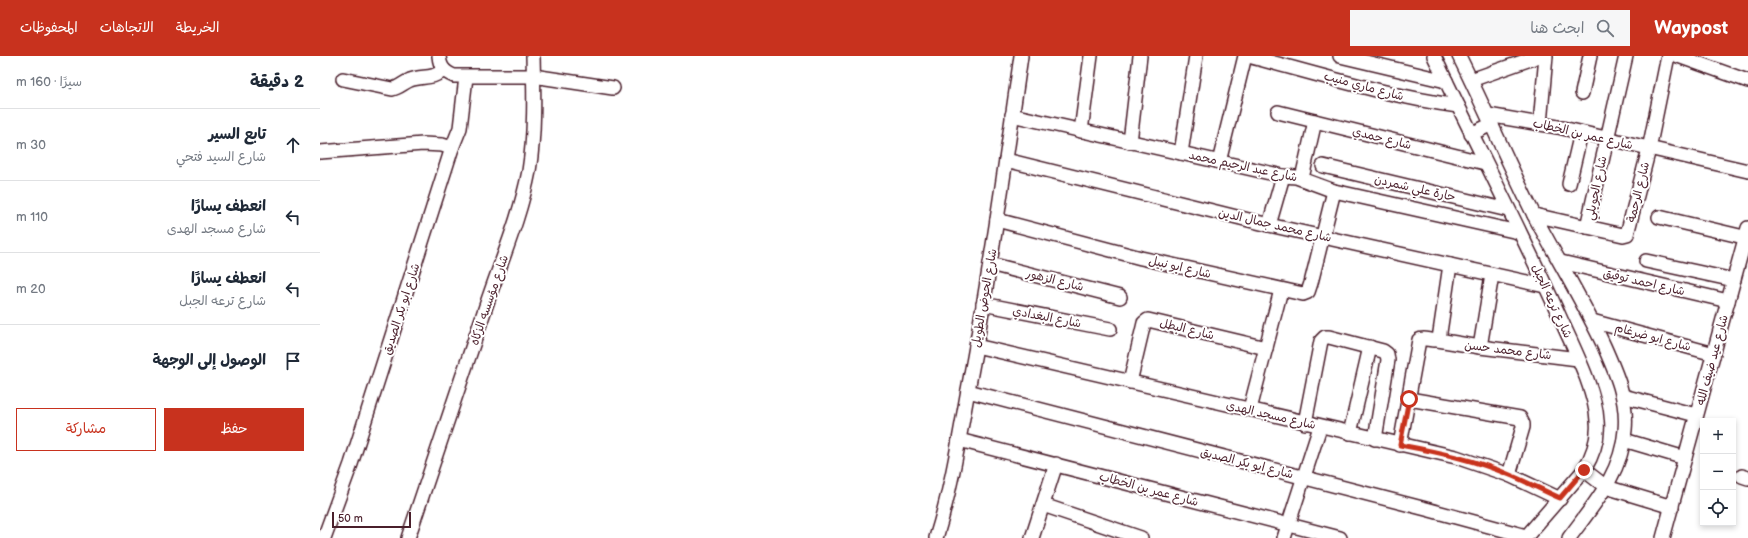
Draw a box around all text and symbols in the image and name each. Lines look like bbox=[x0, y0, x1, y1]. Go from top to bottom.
search box bbox=[1350, 10, 1630, 46]
icon: search bbox=[1594, 17, 1616, 39]
text: Waypost bbox=[1654, 17, 1728, 40]
text: المحفوظات bbox=[20, 19, 78, 36]
text: الاتجاهات bbox=[100, 19, 154, 36]
text: الخريطة bbox=[176, 19, 219, 36]
text: ابحث هنا bbox=[1530, 19, 1584, 38]
street label: شارع ماري منيب bbox=[1322, 69, 1405, 105]
text: 2 دقيقة bbox=[250, 72, 304, 92]
text: سيرًا · 160 m bbox=[16, 74, 82, 90]
street label: شارع عمر بن الخطاب bbox=[1531, 116, 1634, 154]
street label: شارع حمدي bbox=[1350, 124, 1413, 154]
text: تابع السير bbox=[208, 125, 266, 144]
icon: ahead bbox=[282, 134, 304, 156]
text: 30 m bbox=[16, 137, 46, 153]
street label: شارع عبد الرحيم محمد bbox=[1187, 148, 1299, 186]
text: شارع السيد فتحي bbox=[176, 149, 266, 165]
street label: شارع الجويلي bbox=[1582, 155, 1614, 222]
street label: شارع الرحمة bbox=[1624, 160, 1654, 224]
street label: حارة علي شمردن bbox=[1372, 172, 1457, 208]
text: انعطف يسارًا bbox=[191, 197, 266, 216]
street label: شارع محمد جمال الدين bbox=[1217, 205, 1333, 247]
icon: left bbox=[282, 206, 304, 228]
text: 110 m bbox=[16, 209, 48, 225]
text: شارع مسجد الهدى bbox=[167, 221, 266, 237]
street label: شارع الحوض الطويل bbox=[968, 247, 1002, 349]
street label: شارع مؤسسه الزكاه bbox=[467, 253, 513, 348]
street label: شارع ابو نبيل bbox=[1147, 253, 1213, 283]
street label: شارع ابو بكر الصديق bbox=[380, 262, 424, 357]
street label: شارع ترعه الجبل bbox=[1527, 262, 1575, 341]
street label: شارع الزهور bbox=[1023, 266, 1085, 296]
street label: شارع احمد توفيق bbox=[1601, 266, 1686, 300]
text: انعطف يسارًا bbox=[191, 269, 266, 288]
icon: left bbox=[282, 278, 304, 300]
text: 20 m bbox=[16, 281, 46, 297]
text: شارع ترعه الجبل bbox=[179, 293, 266, 309]
street label: شارع البغدادي bbox=[1011, 303, 1083, 332]
street label: شارع عيد ضيف الله bbox=[1693, 313, 1733, 407]
street label: شارع البطل bbox=[1158, 315, 1216, 344]
street label: شارع ابو ضرغام bbox=[1613, 320, 1692, 356]
street label: شارع محمد حسن bbox=[1464, 338, 1552, 364]
icon: arrive bbox=[282, 350, 304, 372]
text: الوصول إلى الوجهة bbox=[152, 351, 266, 370]
route start bbox=[1400, 390, 1418, 408]
street label: شارع مسجد الهدى bbox=[1224, 398, 1317, 434]
button: مشاركة bbox=[16, 408, 156, 451]
button: حفظ bbox=[164, 408, 304, 451]
map controls bbox=[1700, 418, 1736, 526]
button: + bbox=[1700, 418, 1736, 454]
street label: شارع ابو بكر الصديق bbox=[1199, 445, 1295, 483]
button: − bbox=[1700, 454, 1736, 490]
route end bbox=[1575, 461, 1593, 479]
street label: شارع عمر بن الخطاب bbox=[1097, 469, 1200, 511]
button: locate bbox=[1700, 490, 1736, 526]
scale bar bbox=[332, 510, 411, 529]
text: 50 m bbox=[338, 512, 363, 525]

